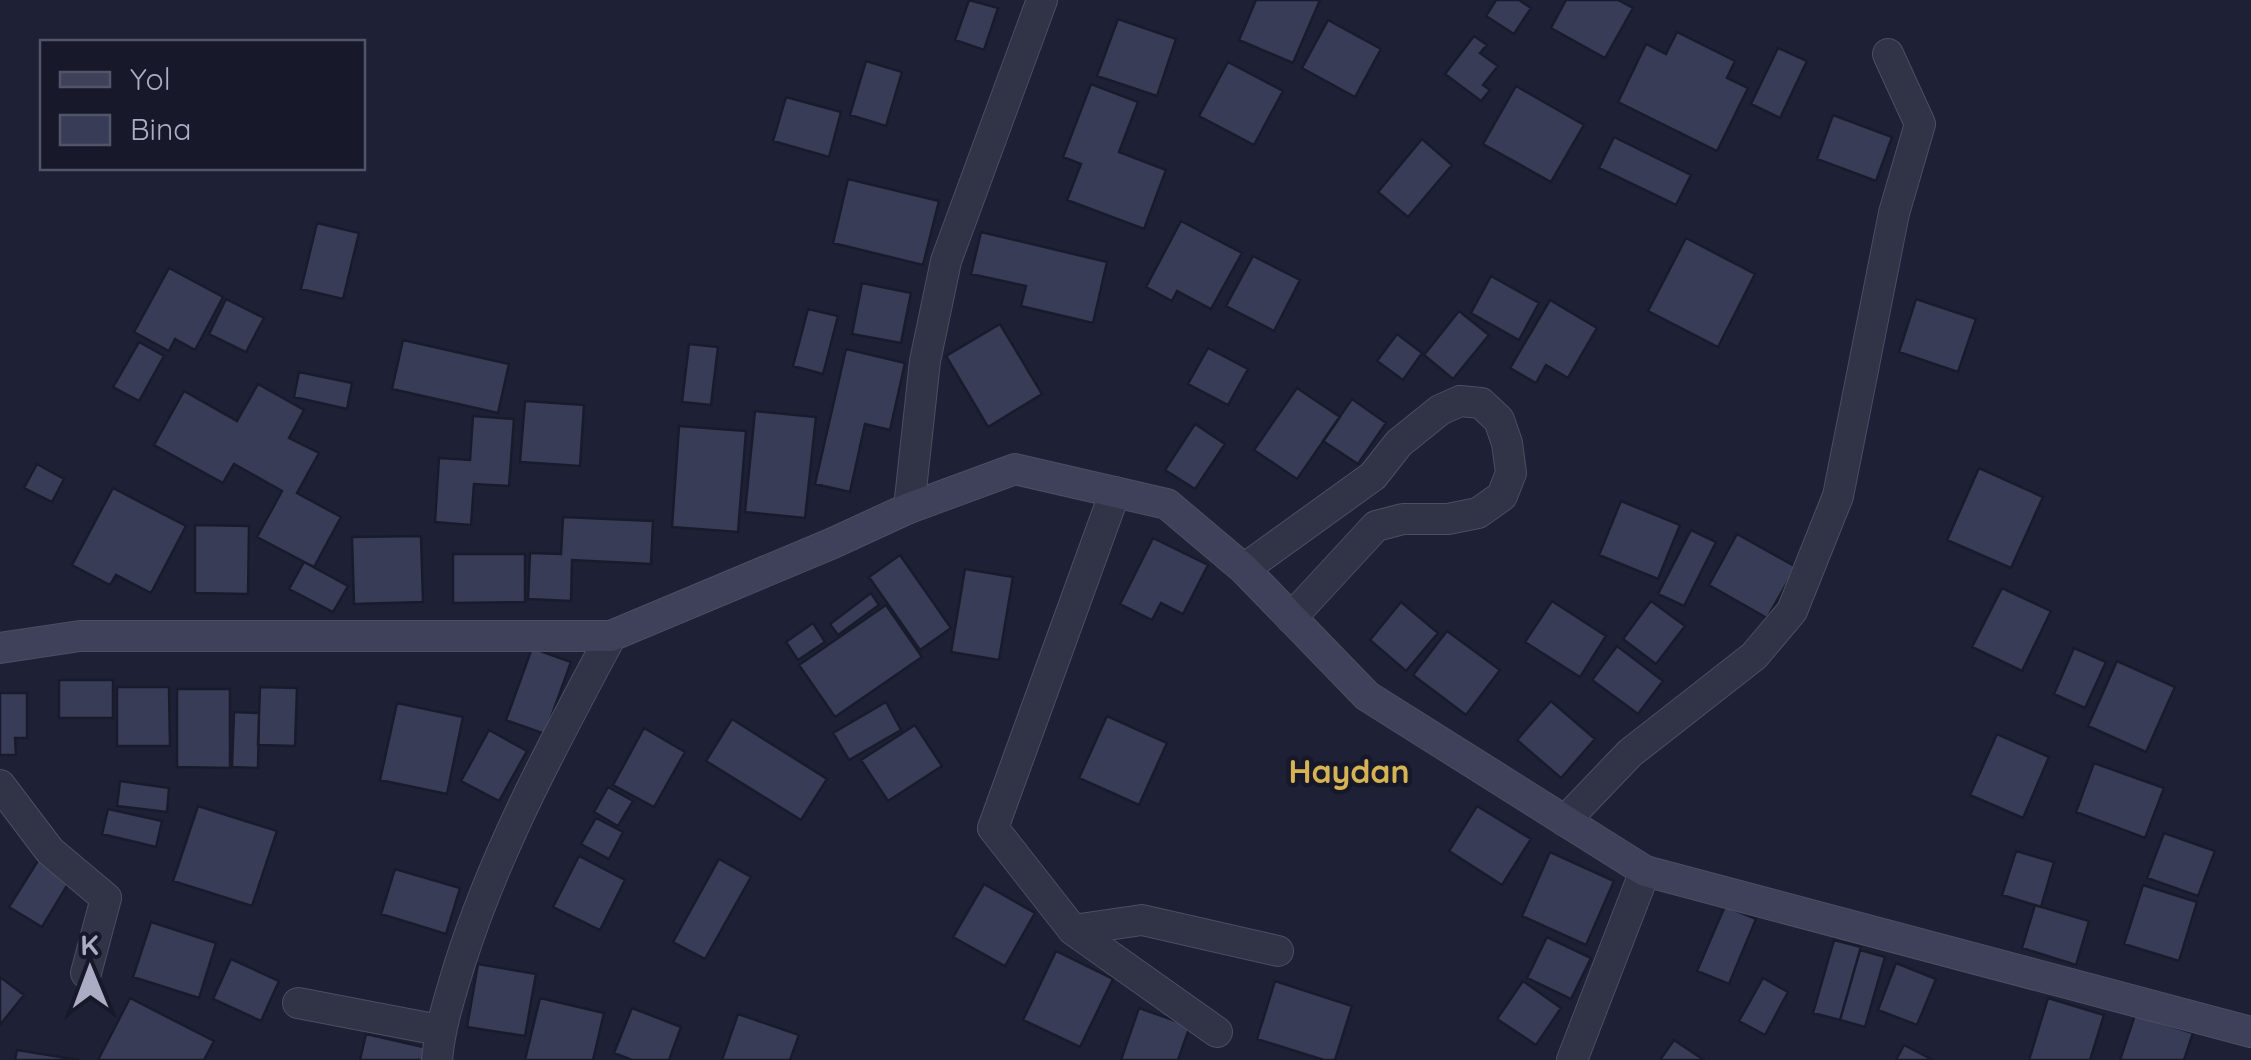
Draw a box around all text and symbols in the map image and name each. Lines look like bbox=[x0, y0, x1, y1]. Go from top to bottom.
legend bbox=[40, 40, 365, 170]
text: Yol bbox=[130, 60, 171, 98]
text: Bina bbox=[130, 110, 191, 148]
district label: Haydan bbox=[1289, 751, 1410, 791]
north arrow bbox=[40, 920, 140, 1020]
text: K bbox=[80, 927, 99, 962]

